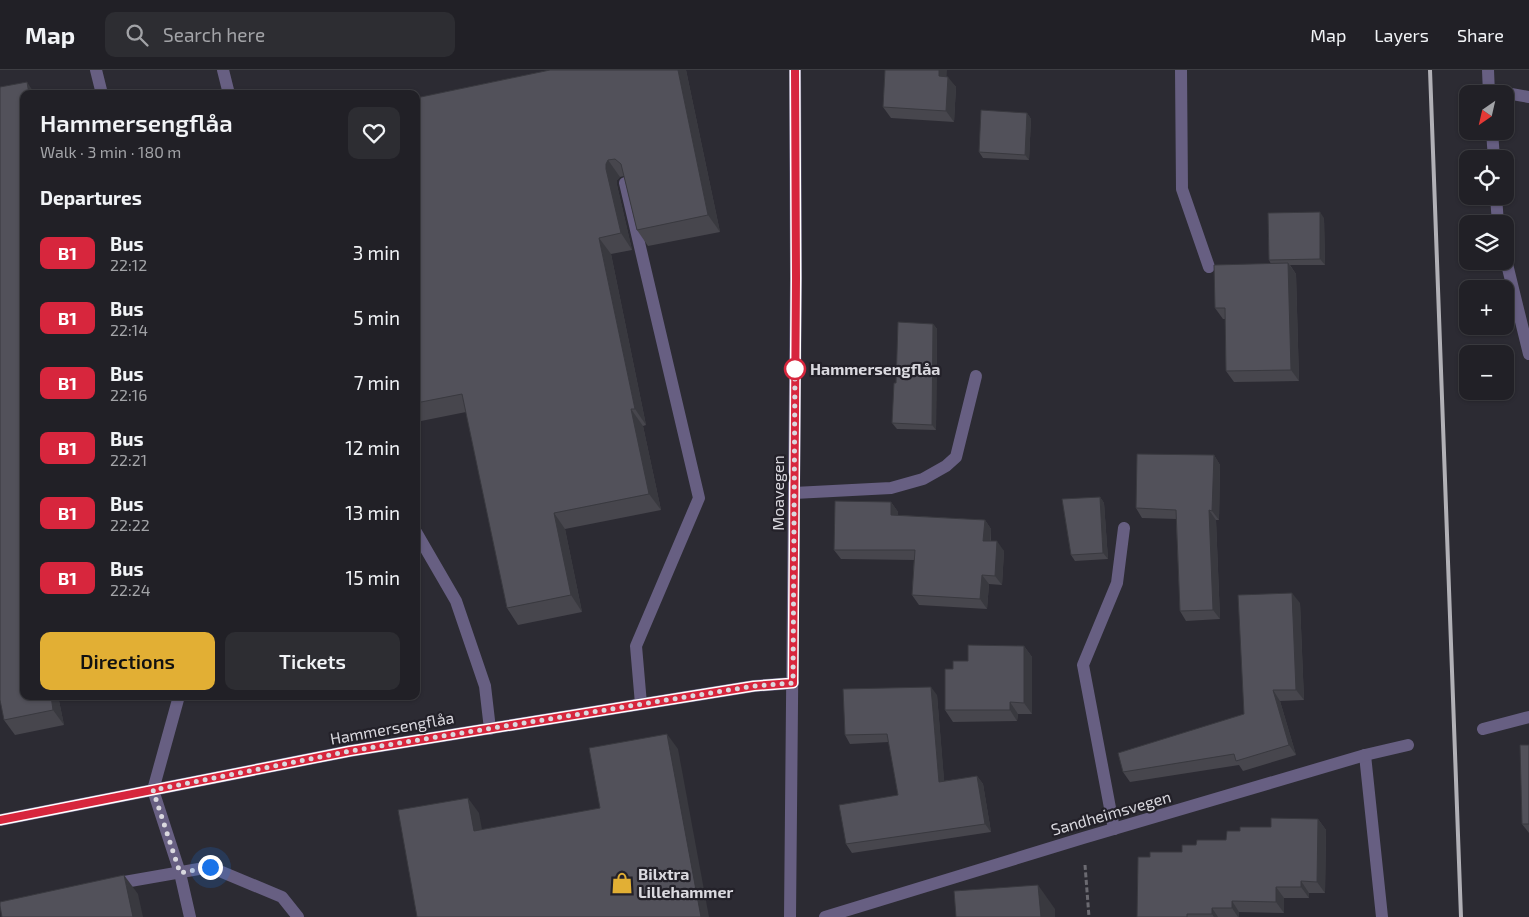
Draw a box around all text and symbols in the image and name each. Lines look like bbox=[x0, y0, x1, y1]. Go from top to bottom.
search box bbox=[105, 12, 455, 57]
text: Map bbox=[25, 20, 75, 49]
icon: search bbox=[123, 21, 151, 49]
text: Search here bbox=[163, 23, 265, 46]
text: Map bbox=[1310, 24, 1346, 46]
text: Layers bbox=[1374, 24, 1429, 46]
text: Share bbox=[1457, 24, 1504, 46]
north arrow bbox=[1459, 85, 1514, 140]
map controls bbox=[1459, 85, 1514, 400]
button: heart bbox=[348, 107, 400, 159]
text: Hammersengflåa bbox=[40, 108, 233, 137]
text: Walk · 3 min · 180 m bbox=[40, 142, 181, 161]
button: locate bbox=[1459, 150, 1514, 205]
text: Departures bbox=[40, 186, 142, 209]
button: layers bbox=[1459, 215, 1514, 270]
text: Bus bbox=[110, 232, 144, 255]
text: 3 min bbox=[353, 241, 400, 264]
text: B1 bbox=[58, 242, 77, 264]
text: 22:12 bbox=[110, 255, 147, 274]
button: + bbox=[1459, 280, 1514, 335]
text: Bus bbox=[110, 297, 144, 320]
text: 5 min bbox=[353, 306, 400, 329]
text: B1 bbox=[58, 307, 77, 329]
text: 22:14 bbox=[110, 320, 148, 339]
button: − bbox=[1459, 345, 1514, 400]
marker: Hammersengflåa bbox=[784, 358, 806, 380]
place label: Hammersengflåa bbox=[810, 359, 940, 378]
text: Bus bbox=[110, 362, 144, 385]
text: 7 min bbox=[354, 371, 400, 394]
text: B1 bbox=[58, 372, 77, 394]
text: 22:16 bbox=[110, 385, 147, 404]
text: Bus bbox=[110, 427, 144, 450]
text: 12 min bbox=[345, 436, 400, 459]
text: B1 bbox=[58, 437, 77, 459]
text: 22:21 bbox=[110, 450, 147, 469]
street label: Moavegen bbox=[768, 455, 787, 531]
text: Bus bbox=[110, 492, 144, 515]
text: 13 min bbox=[345, 501, 400, 524]
text: B1 bbox=[58, 502, 77, 524]
text: 22:22 bbox=[110, 515, 150, 534]
text: Bus bbox=[110, 557, 144, 580]
text: 15 min bbox=[346, 566, 400, 589]
text: B1 bbox=[58, 567, 77, 589]
text: 22:24 bbox=[110, 580, 151, 599]
button: Directions bbox=[40, 632, 215, 690]
button: Tickets bbox=[225, 632, 400, 690]
street label: Hammersengflåa bbox=[328, 707, 455, 748]
street label: Sandheimsvegen bbox=[1049, 786, 1173, 839]
your location bbox=[198, 855, 223, 880]
place label: Bilxtra Lillehammer bbox=[638, 864, 733, 901]
shop icon: Bilxtra Lillehammer bbox=[609, 870, 635, 896]

